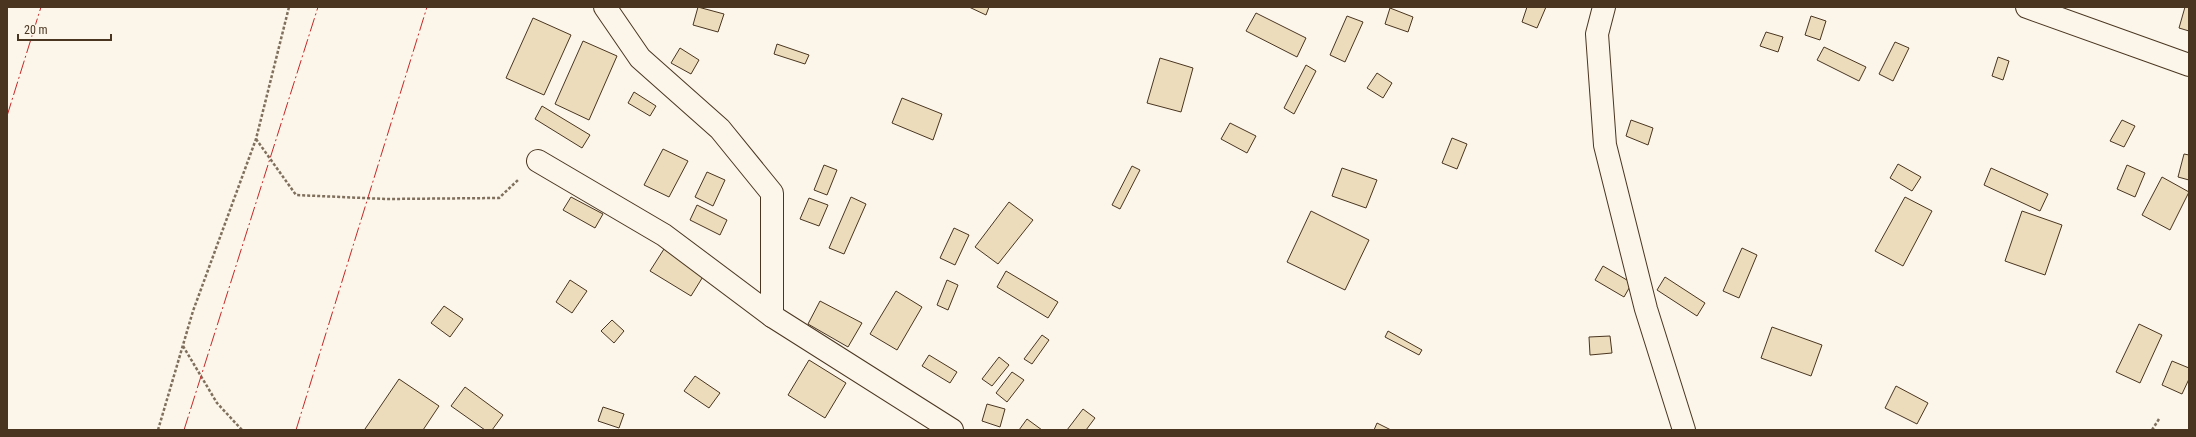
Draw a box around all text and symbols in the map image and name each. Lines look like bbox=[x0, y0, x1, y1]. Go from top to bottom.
scale bar bbox=[18, 16, 111, 42]
text: 20 m bbox=[24, 23, 48, 37]

